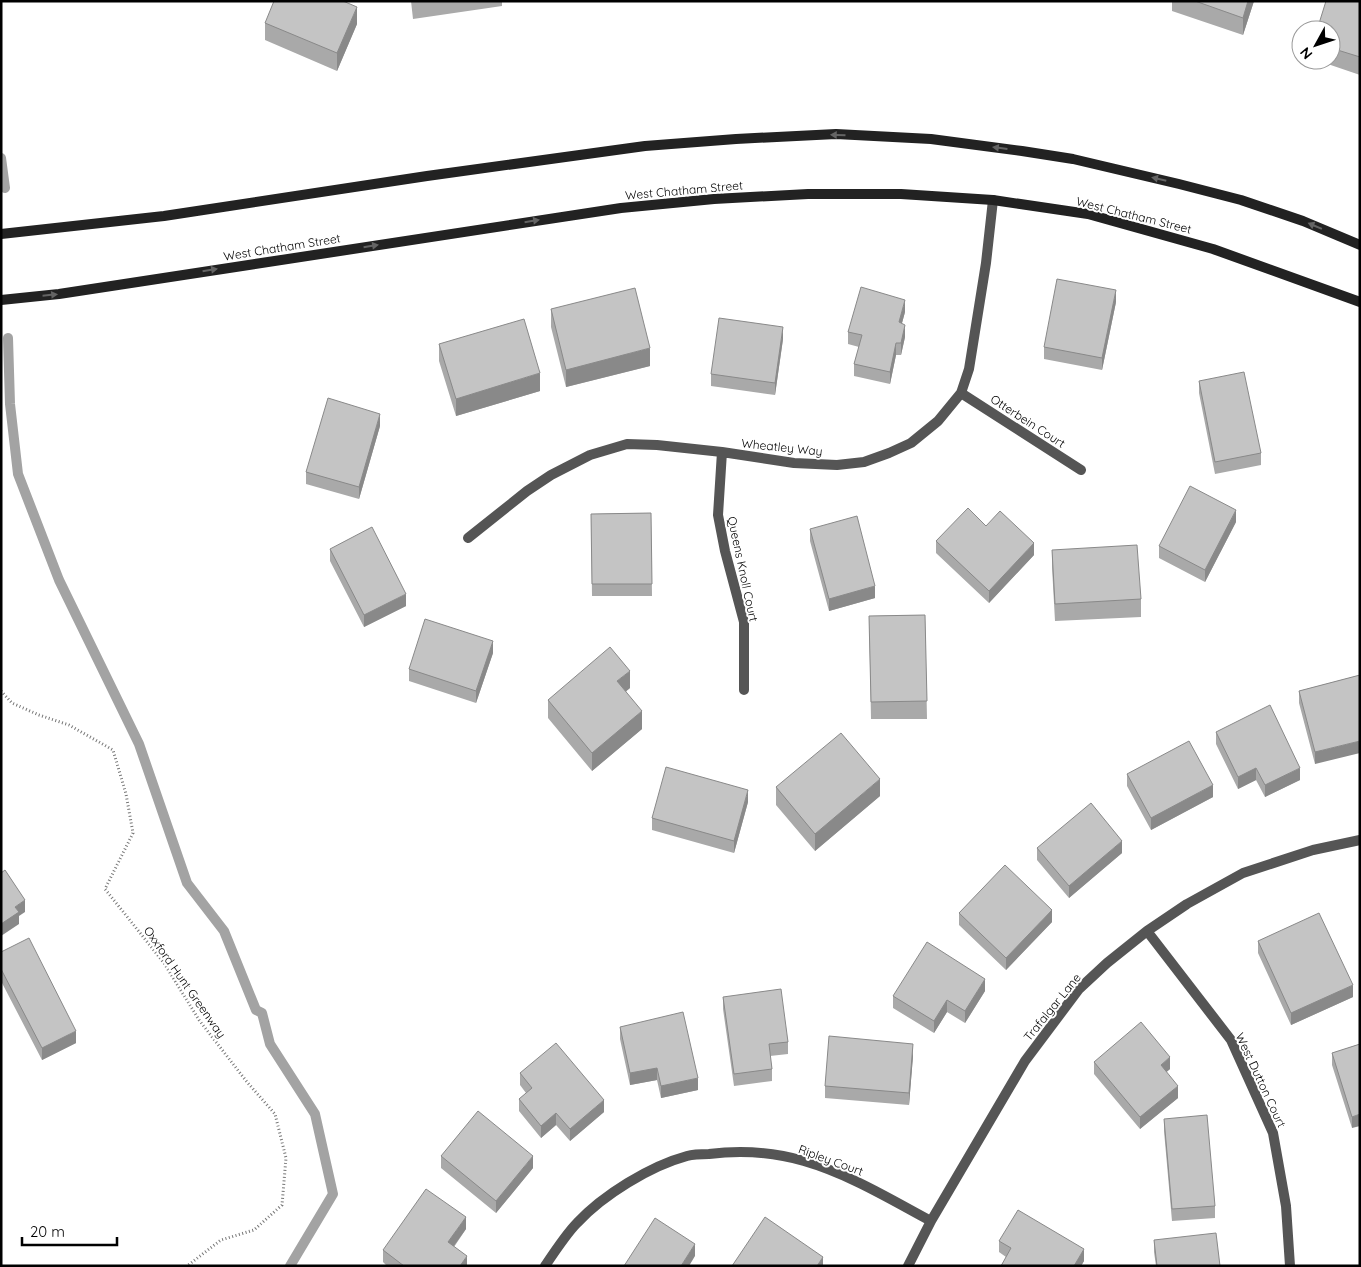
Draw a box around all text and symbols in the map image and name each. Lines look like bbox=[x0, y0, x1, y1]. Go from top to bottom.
north arrow bbox=[1291, 20, 1341, 70]
text: N bbox=[1296, 44, 1316, 63]
one-way arrow bbox=[830, 130, 846, 138]
one-way arrow bbox=[992, 144, 1008, 152]
one-way arrow bbox=[1152, 175, 1167, 183]
street label: West Chatham Street bbox=[624, 177, 744, 203]
street label: West Chatham Street bbox=[1075, 193, 1193, 237]
one-way arrow bbox=[524, 217, 540, 225]
one-way arrow bbox=[1308, 221, 1322, 229]
street label: West Chatham Street bbox=[222, 230, 342, 264]
one-way arrow bbox=[363, 242, 379, 250]
one-way arrow bbox=[203, 266, 219, 274]
one-way arrow bbox=[42, 291, 58, 299]
street label: Otterbein Court bbox=[988, 391, 1068, 451]
street label: Wheatley Way bbox=[741, 435, 823, 459]
street label: Queens Knoll Court bbox=[725, 515, 761, 623]
street label: Oxxford Hunt Greenway bbox=[141, 923, 229, 1041]
street label: Trafalgar Lane bbox=[1020, 970, 1084, 1044]
street label: West Dutton Court bbox=[1232, 1030, 1290, 1130]
street label: Ripley Court bbox=[797, 1141, 865, 1179]
scale bar bbox=[22, 1214, 118, 1246]
text: 20 m bbox=[30, 1222, 65, 1241]

